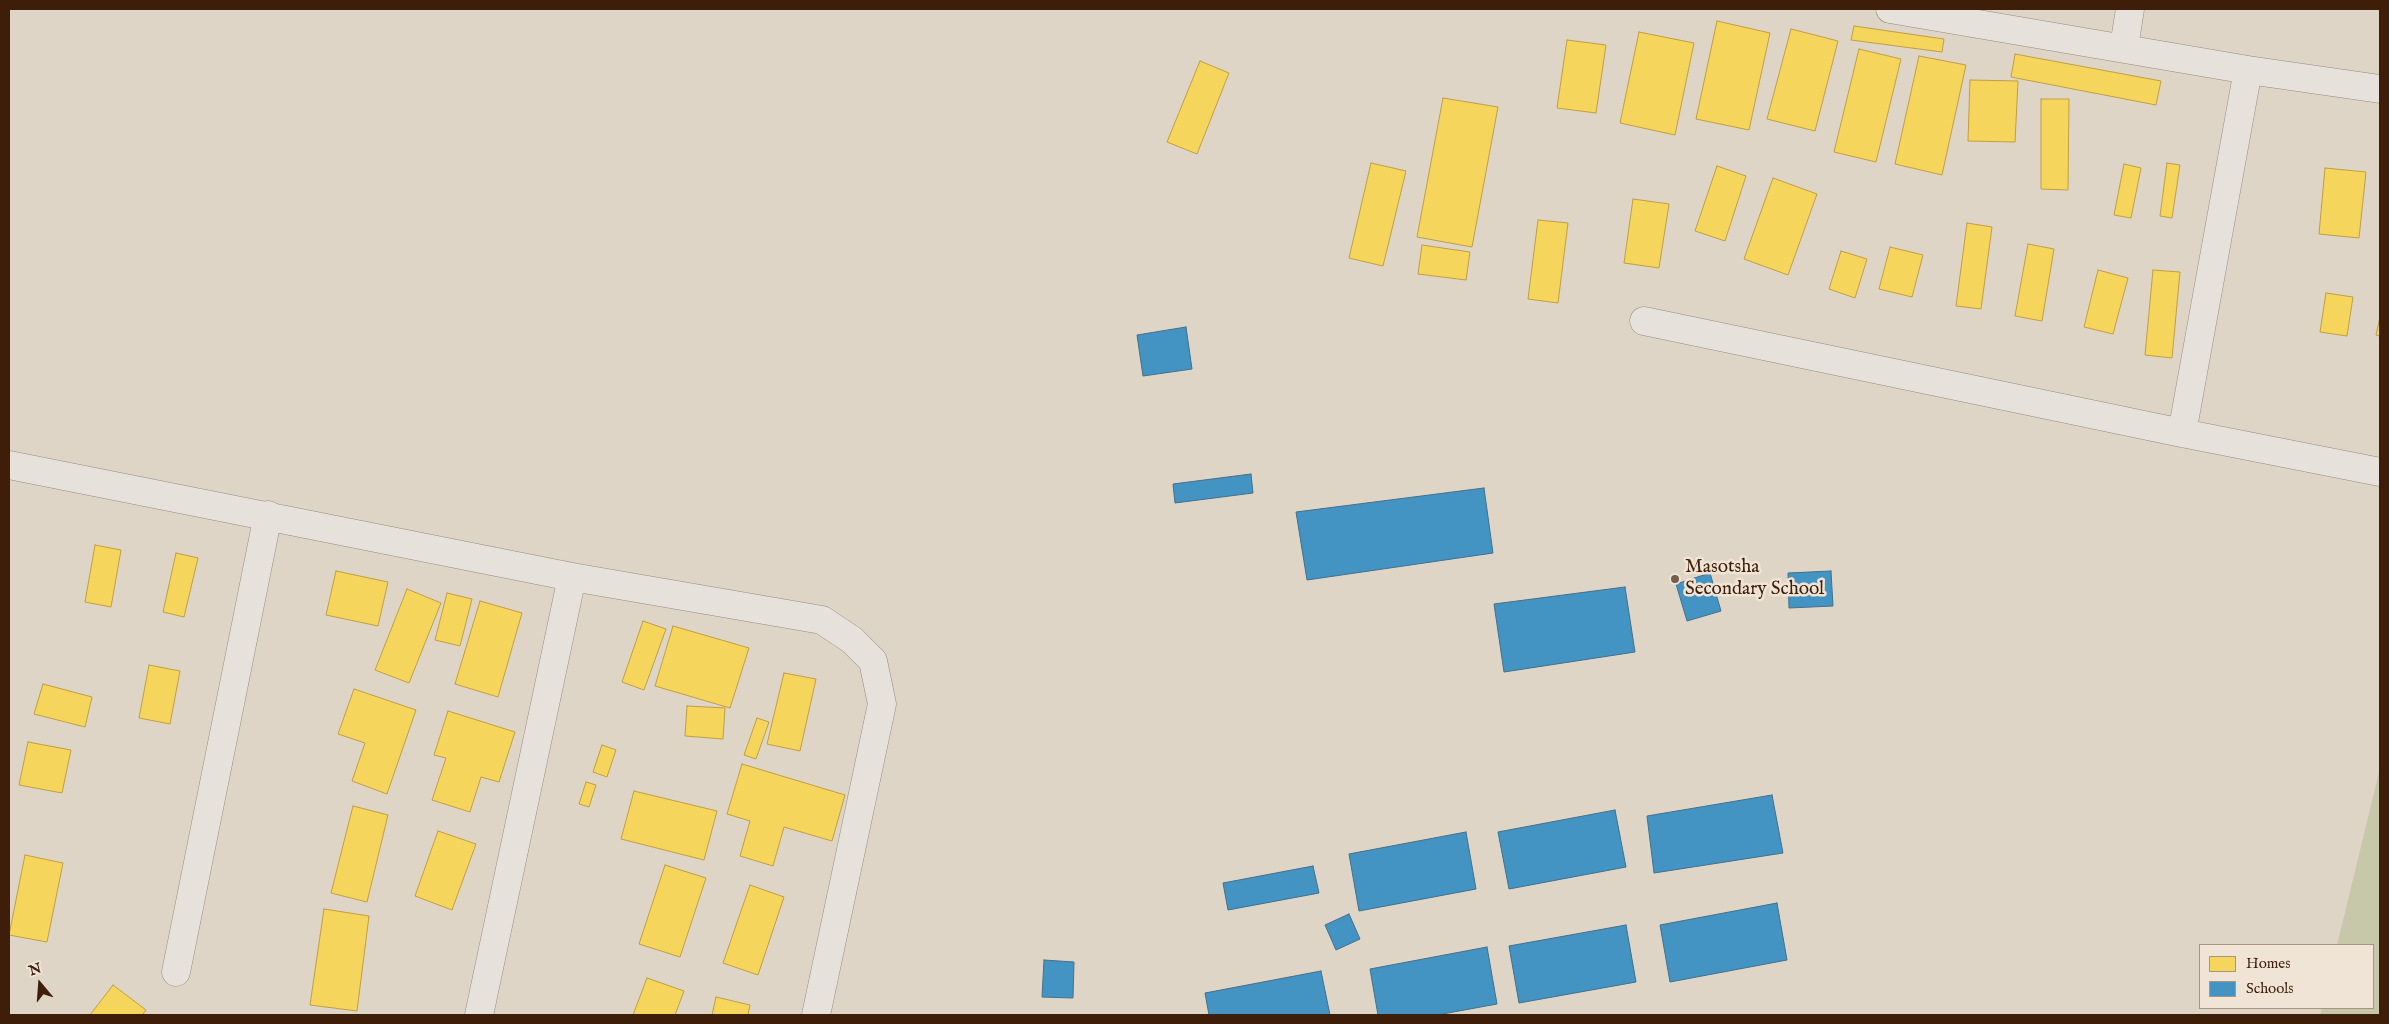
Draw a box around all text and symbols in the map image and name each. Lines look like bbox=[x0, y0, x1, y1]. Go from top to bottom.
place label: Masotsha Secondary School bbox=[1685, 557, 1824, 601]
marker: Masotsha Secondary School bbox=[1669, 573, 1681, 585]
legend bbox=[2199, 944, 2374, 1009]
text: Homes bbox=[2246, 954, 2290, 973]
north arrow bbox=[15, 959, 65, 1009]
text: N bbox=[27, 959, 44, 980]
text: Schools bbox=[2246, 979, 2294, 998]

